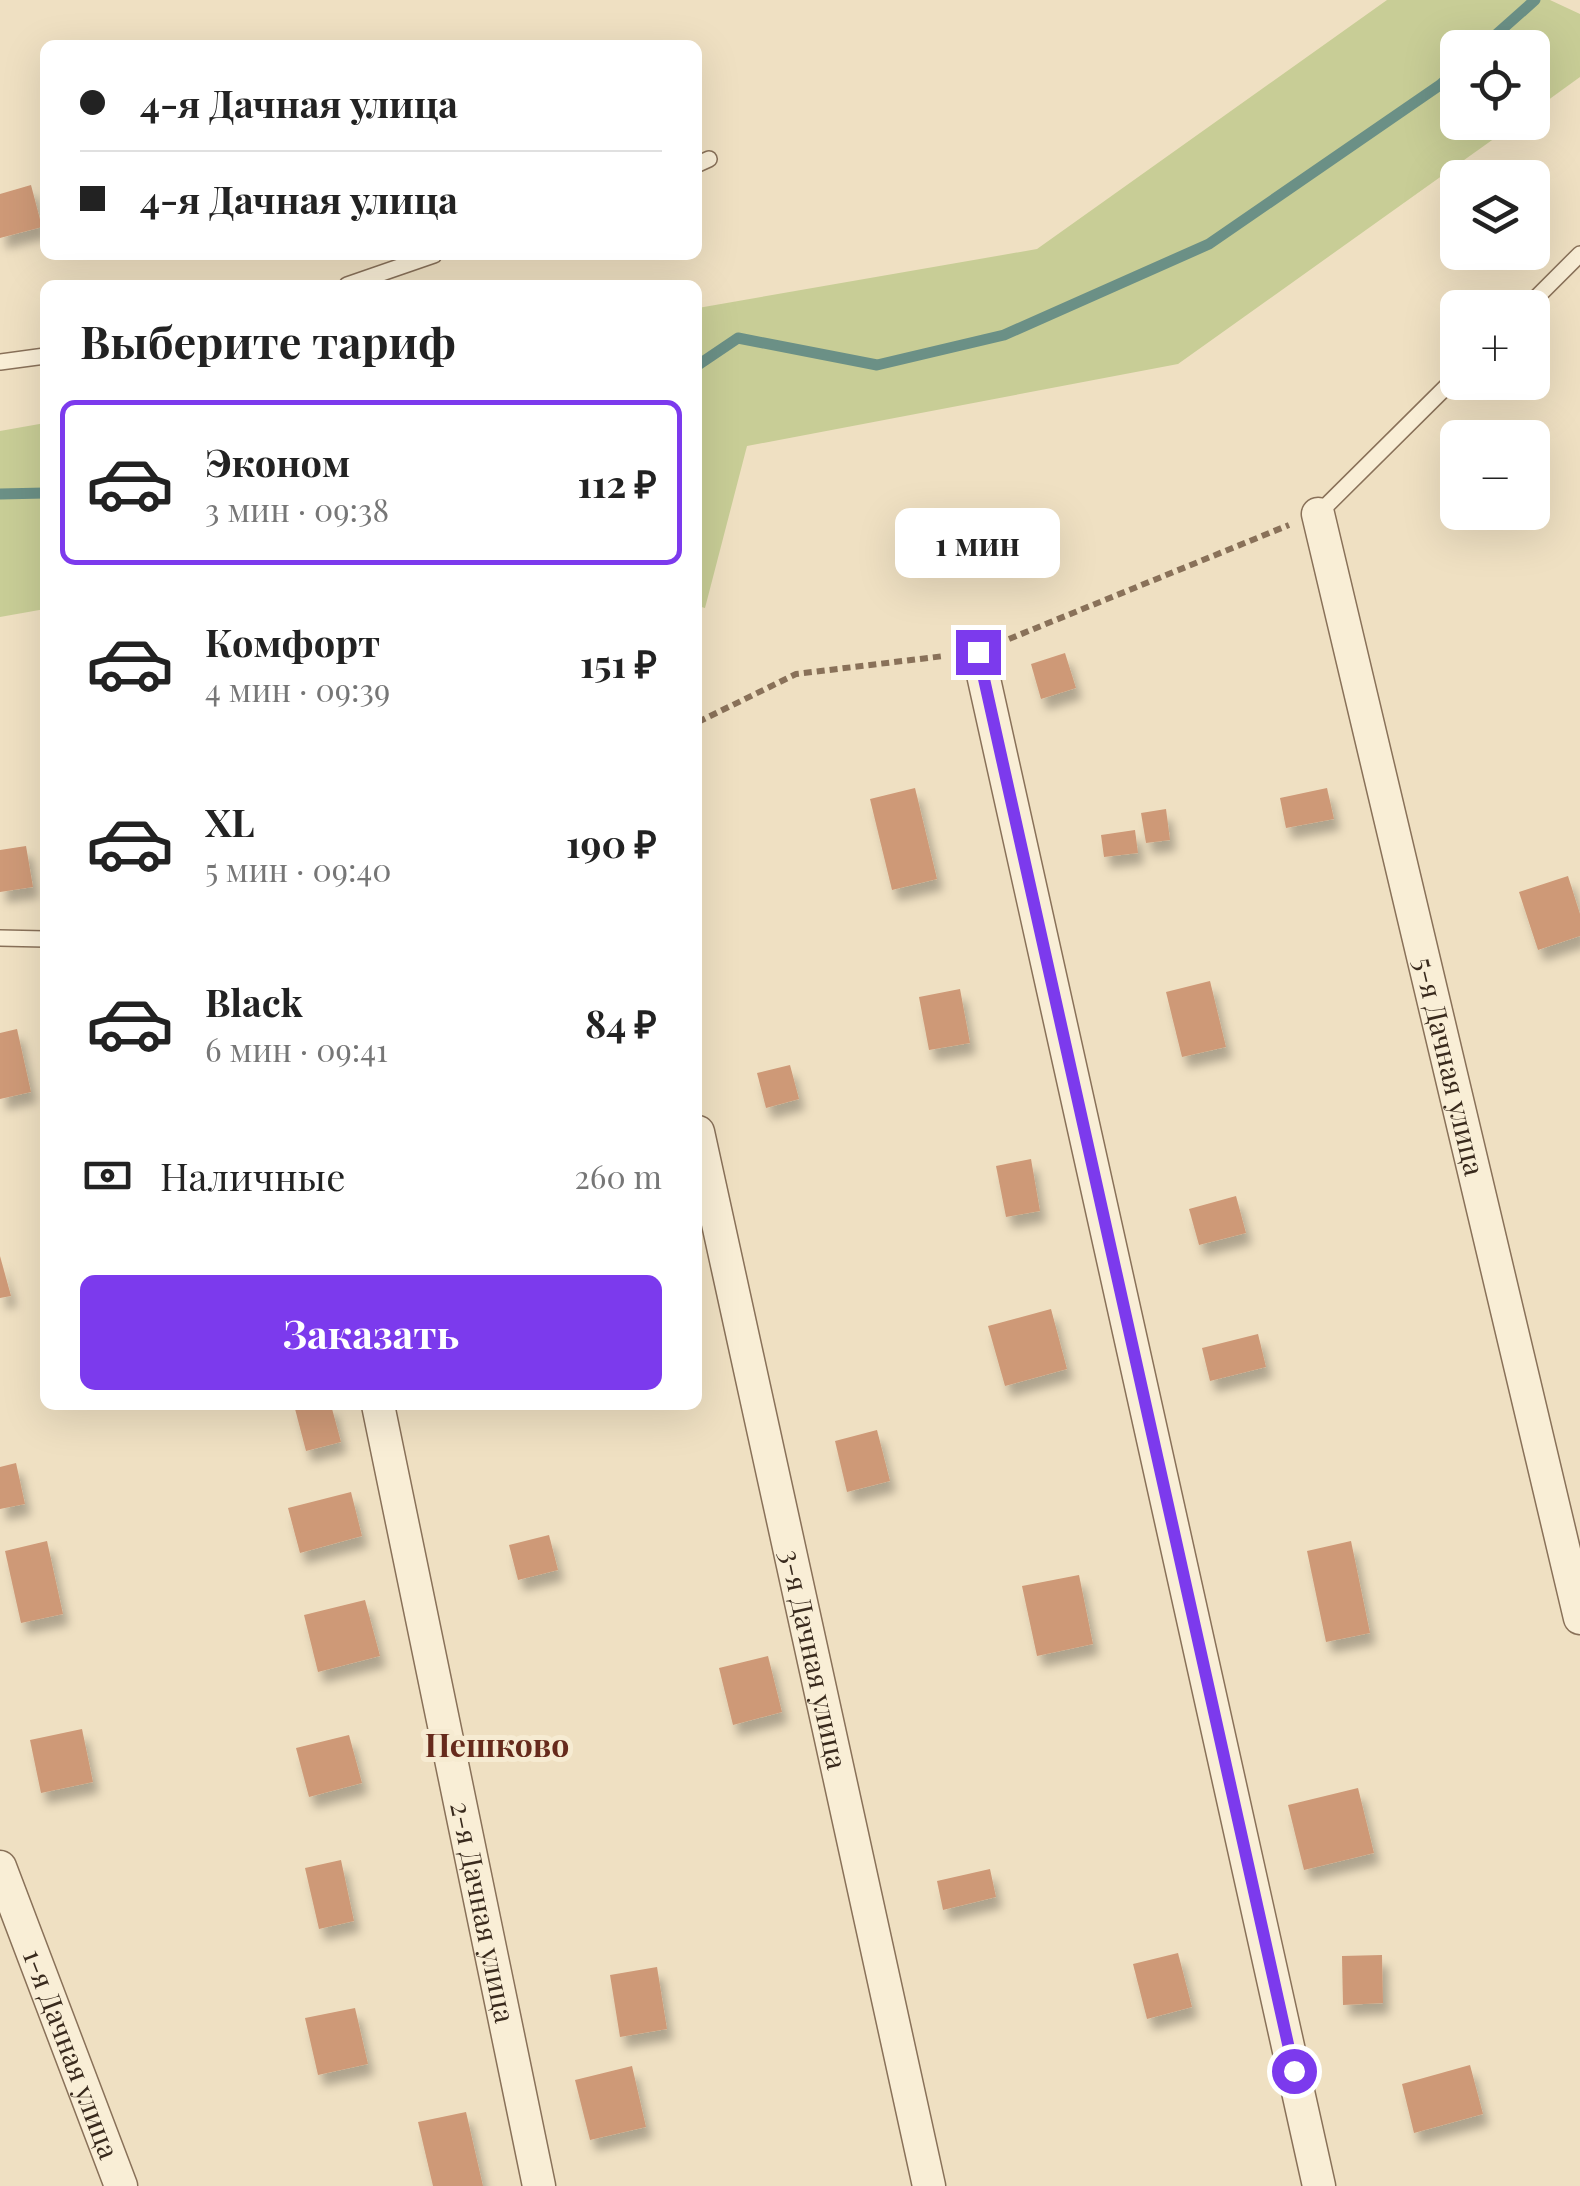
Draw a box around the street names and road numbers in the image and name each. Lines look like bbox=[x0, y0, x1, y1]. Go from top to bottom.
street label: 5-я Дачная улица bbox=[1407, 954, 1494, 1179]
street label: 3-я Дачная улица bbox=[773, 1546, 857, 1773]
street label: 2-я Дачная улица bbox=[443, 1798, 525, 2026]
street label: 1-я Дачная улица bbox=[16, 1943, 129, 2163]

